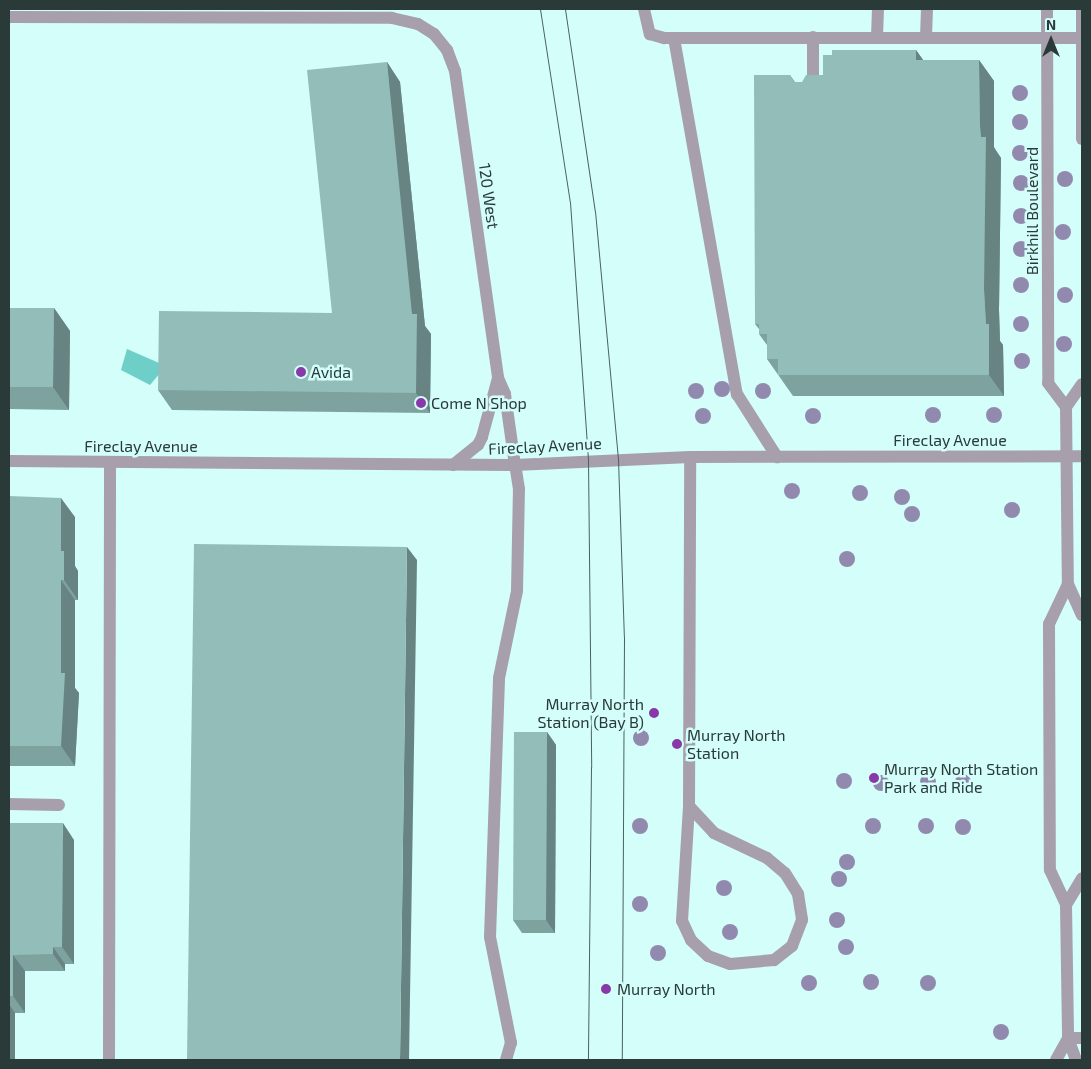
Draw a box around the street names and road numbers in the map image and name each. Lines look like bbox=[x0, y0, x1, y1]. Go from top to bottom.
street label: Birkhill Boulevard bbox=[1022, 147, 1042, 275]
street label: 120 West bbox=[475, 162, 503, 230]
street label: Fireclay Avenue bbox=[893, 430, 1007, 450]
street label: Fireclay Avenue bbox=[487, 433, 603, 459]
street label: Fireclay Avenue bbox=[84, 436, 198, 456]

